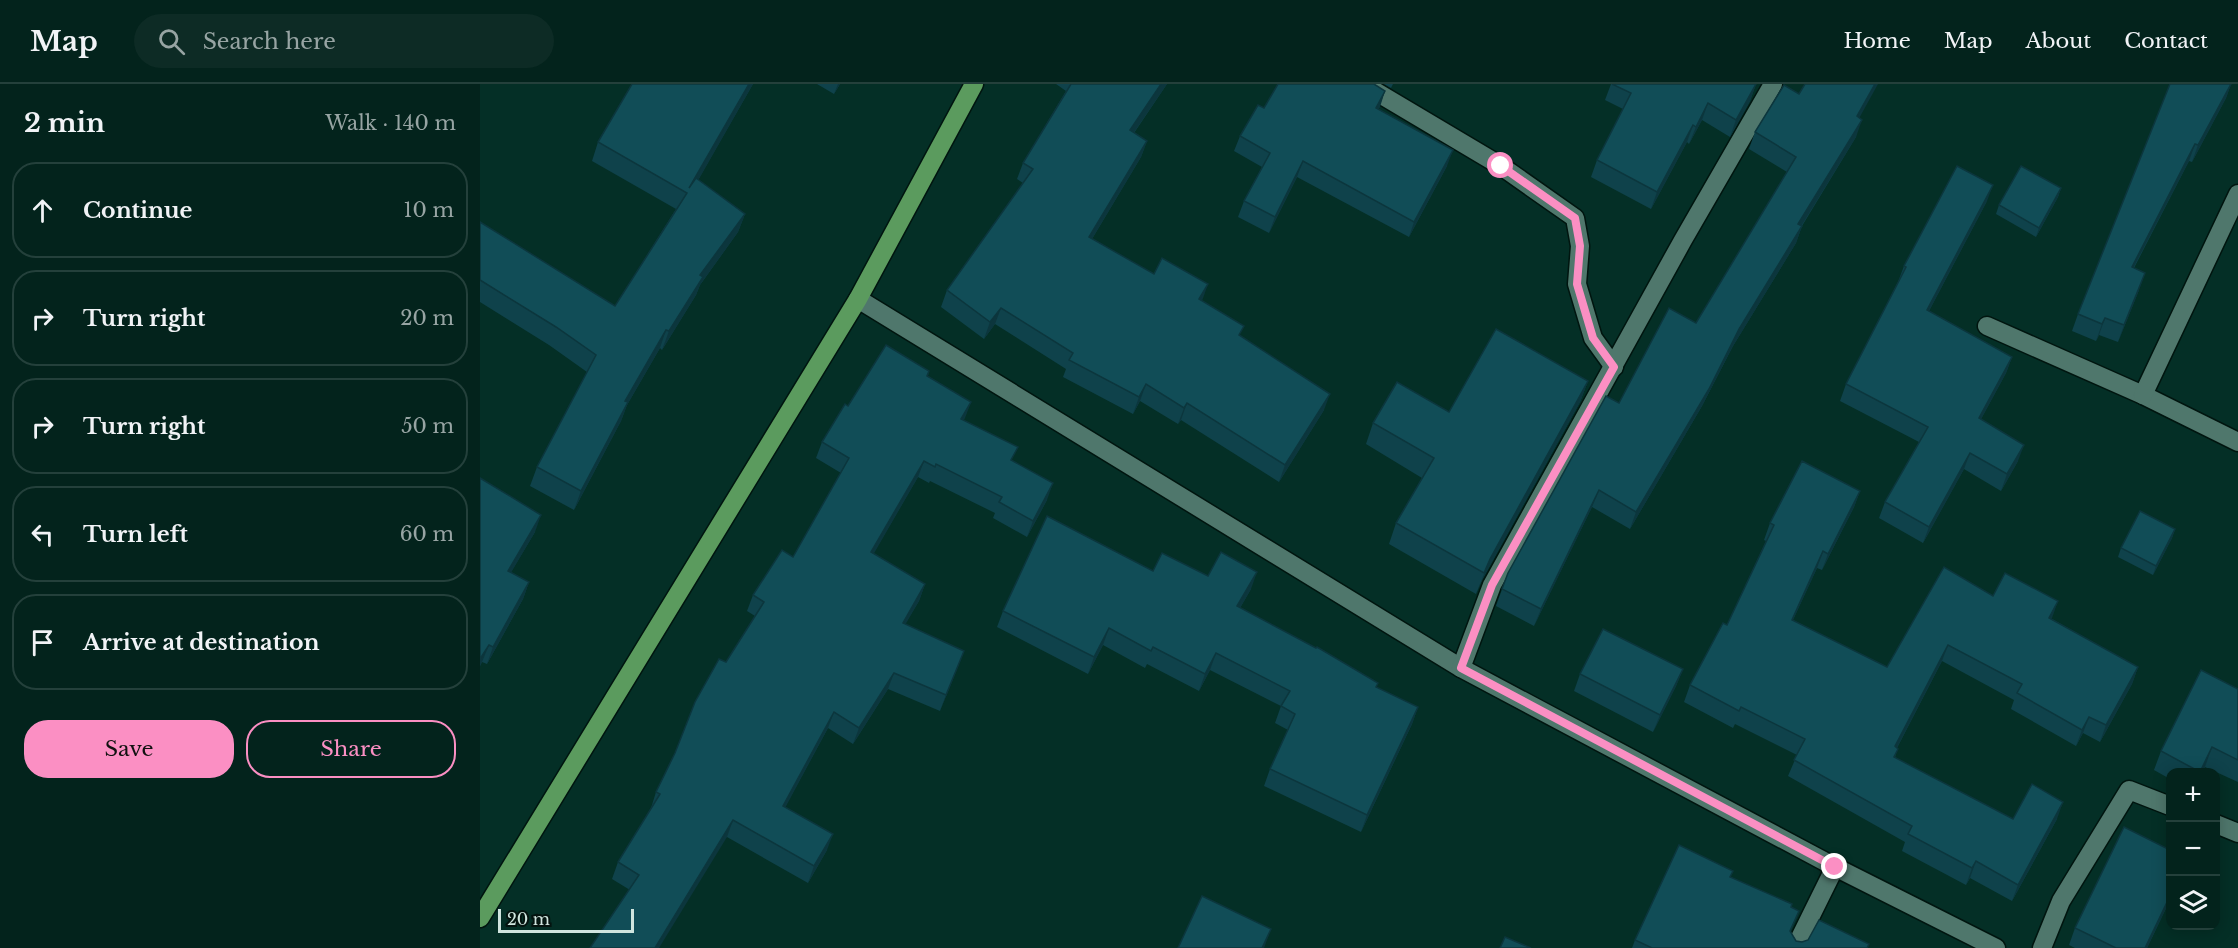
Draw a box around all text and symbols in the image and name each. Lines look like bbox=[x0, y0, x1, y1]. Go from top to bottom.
search box bbox=[134, 14, 554, 68]
text: Map bbox=[30, 24, 98, 59]
icon: search bbox=[155, 25, 188, 58]
text: Search here bbox=[203, 28, 336, 55]
text: Home bbox=[1844, 28, 1911, 54]
text: Map bbox=[1944, 28, 1992, 54]
text: About bbox=[2025, 28, 2091, 54]
text: Contact bbox=[2124, 28, 2208, 54]
text: 2 min bbox=[24, 107, 105, 139]
text: Walk · 140 m bbox=[325, 111, 456, 135]
route start bbox=[1487, 152, 1513, 178]
icon: ahead bbox=[26, 194, 59, 227]
text: Continue bbox=[83, 197, 192, 224]
text: 10 m bbox=[404, 198, 454, 222]
icon: right bbox=[26, 302, 59, 335]
text: Turn right bbox=[83, 305, 205, 332]
text: 20 m bbox=[400, 306, 454, 330]
icon: right bbox=[26, 410, 59, 443]
text: Turn right bbox=[83, 413, 205, 440]
text: 50 m bbox=[401, 414, 454, 438]
icon: left bbox=[26, 518, 59, 551]
text: Turn left bbox=[83, 521, 188, 548]
text: 60 m bbox=[400, 522, 454, 546]
icon: arrive bbox=[26, 626, 59, 659]
text: Arrive at destination bbox=[83, 629, 320, 656]
button: Save bbox=[24, 720, 234, 778]
button: Share bbox=[246, 720, 456, 778]
map controls bbox=[2166, 768, 2220, 930]
button: + bbox=[2166, 768, 2220, 822]
button: − bbox=[2166, 822, 2220, 876]
route end bbox=[1821, 853, 1847, 879]
button: layers bbox=[2166, 876, 2220, 930]
scale bar bbox=[498, 906, 634, 934]
text: 20 m bbox=[507, 909, 550, 929]

